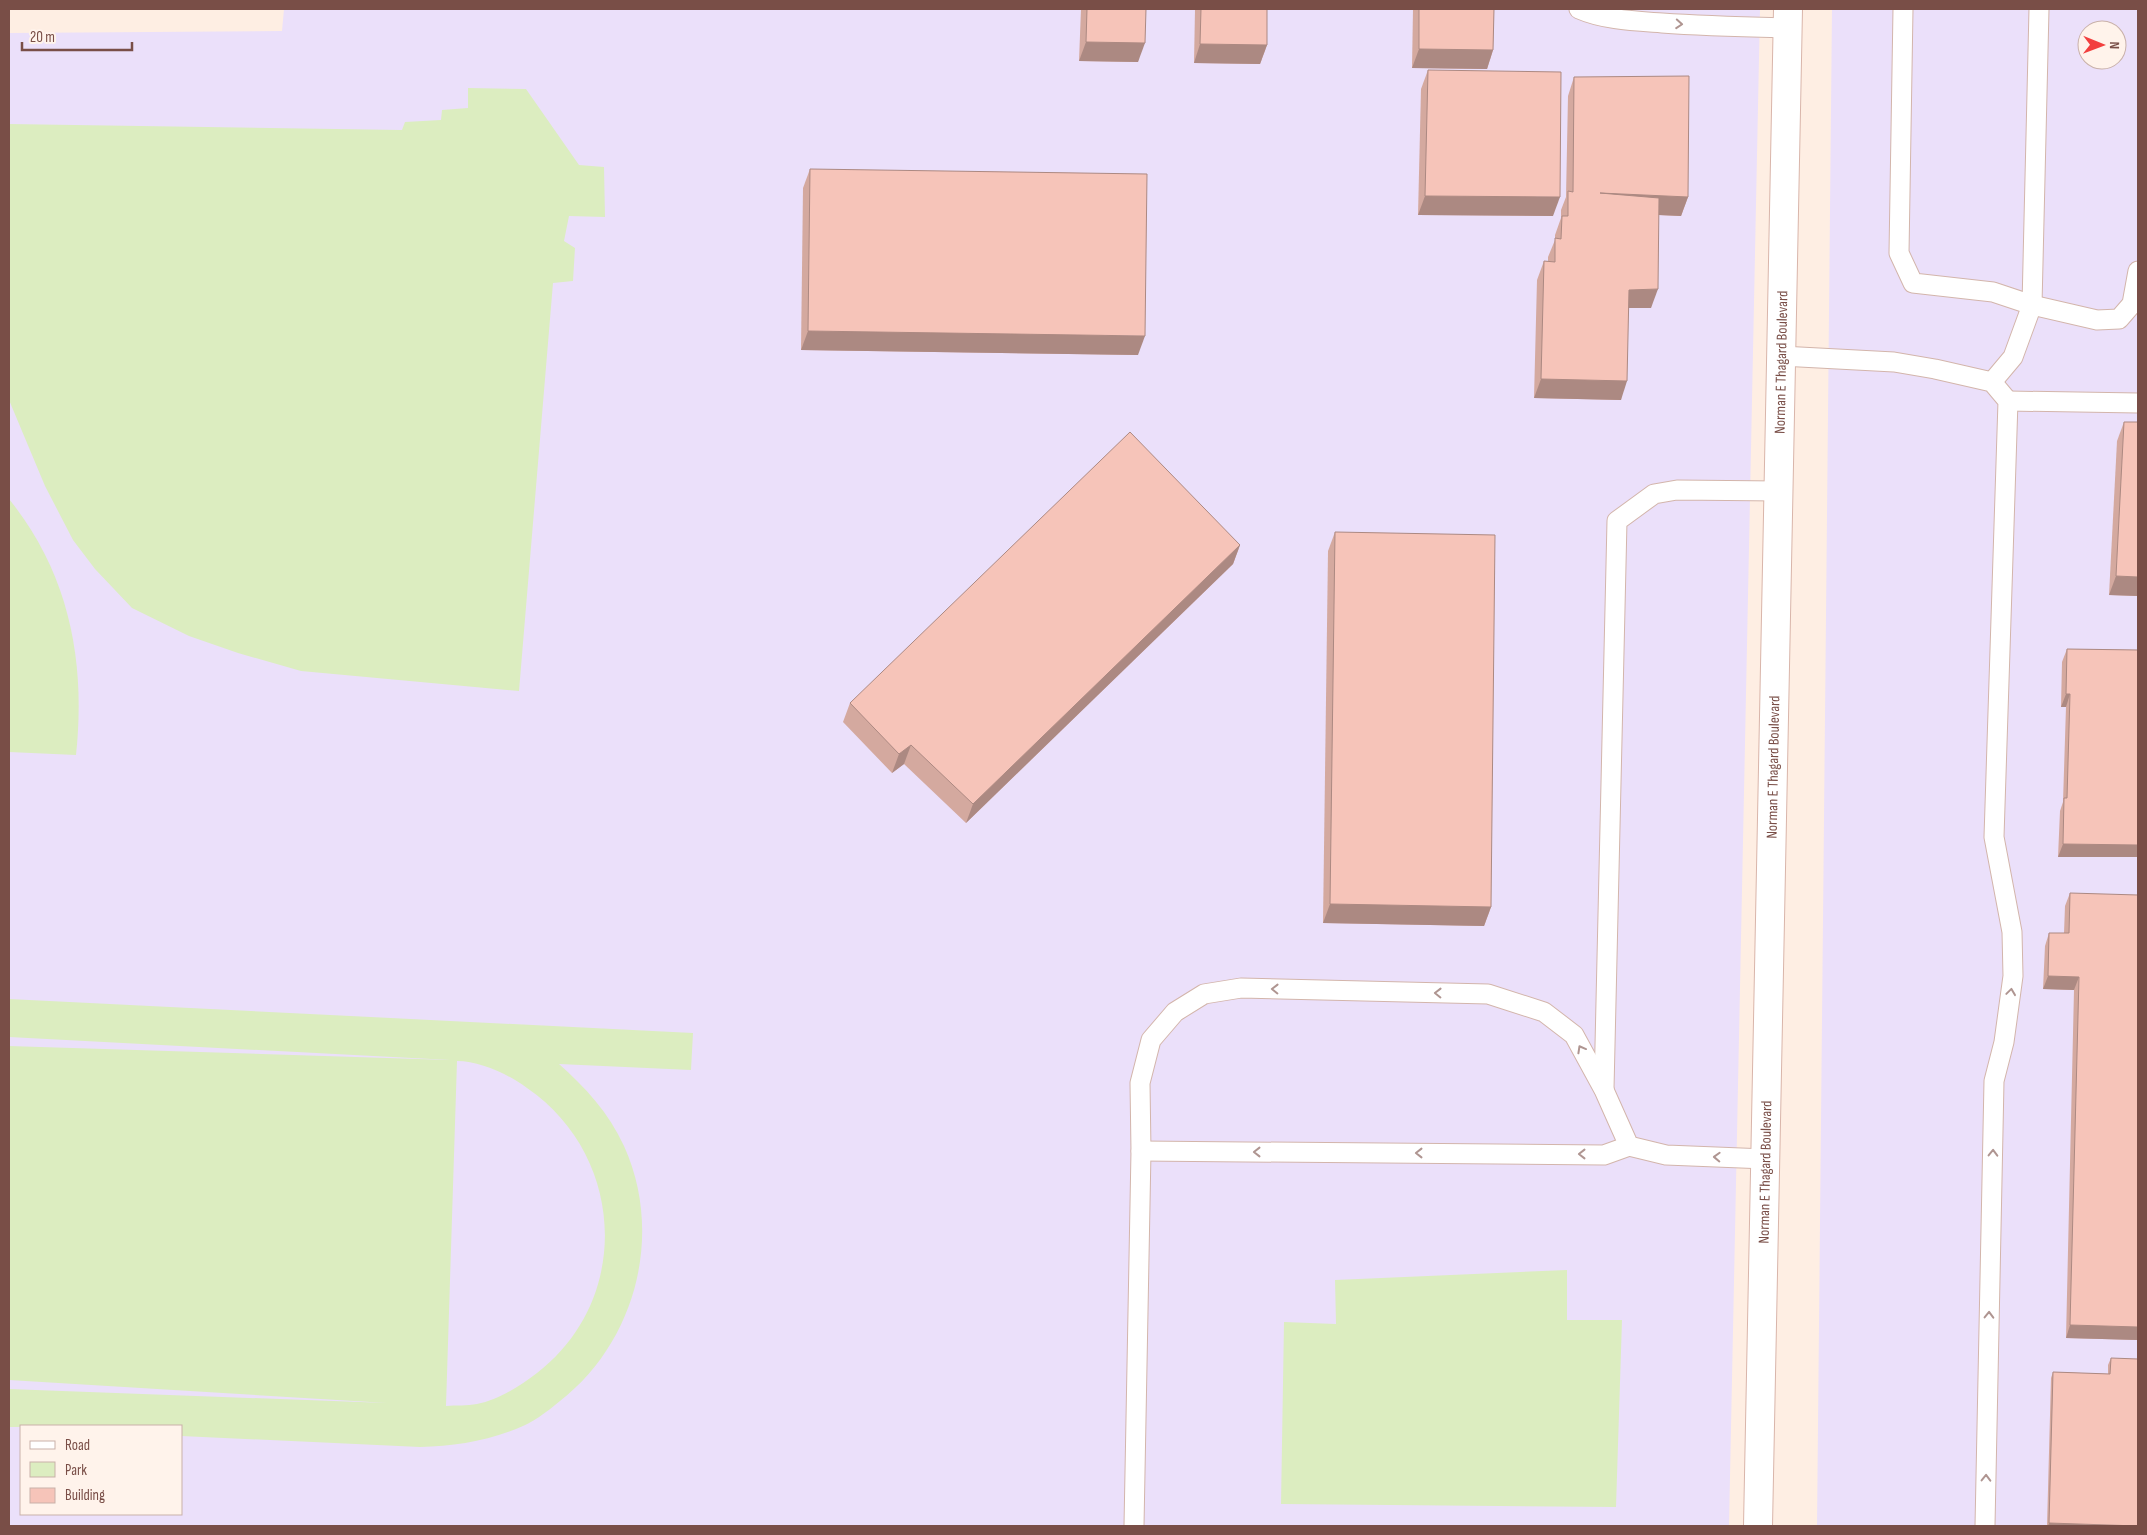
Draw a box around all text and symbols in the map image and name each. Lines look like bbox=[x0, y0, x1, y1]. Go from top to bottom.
one-way arrow bbox=[1676, 19, 1684, 30]
scale bar bbox=[22, 20, 132, 52]
north arrow bbox=[2077, 20, 2127, 70]
text: 20 m bbox=[30, 28, 55, 47]
text: N bbox=[2106, 41, 2123, 49]
street label: Norman E Thagard Boulevard bbox=[1771, 290, 1792, 434]
street label: Norman E Thagard Boulevard bbox=[1763, 695, 1784, 839]
one-way arrow bbox=[1271, 984, 1279, 994]
one-way arrow bbox=[2005, 987, 2016, 995]
one-way arrow bbox=[1434, 988, 1442, 998]
one-way arrow bbox=[1578, 1045, 1588, 1054]
street label: Norman E Thagard Boulevard bbox=[1755, 1100, 1776, 1244]
one-way arrow bbox=[1252, 1147, 1260, 1157]
one-way arrow bbox=[1415, 1148, 1422, 1158]
one-way arrow bbox=[1987, 1148, 1998, 1156]
one-way arrow bbox=[1577, 1149, 1585, 1159]
one-way arrow bbox=[1713, 1152, 1721, 1162]
one-way arrow bbox=[1984, 1311, 1994, 1318]
legend bbox=[20, 1425, 182, 1515]
text: Road bbox=[65, 1436, 90, 1455]
text: Park bbox=[65, 1461, 87, 1480]
one-way arrow bbox=[1981, 1473, 1991, 1481]
text: Building bbox=[65, 1486, 105, 1505]

